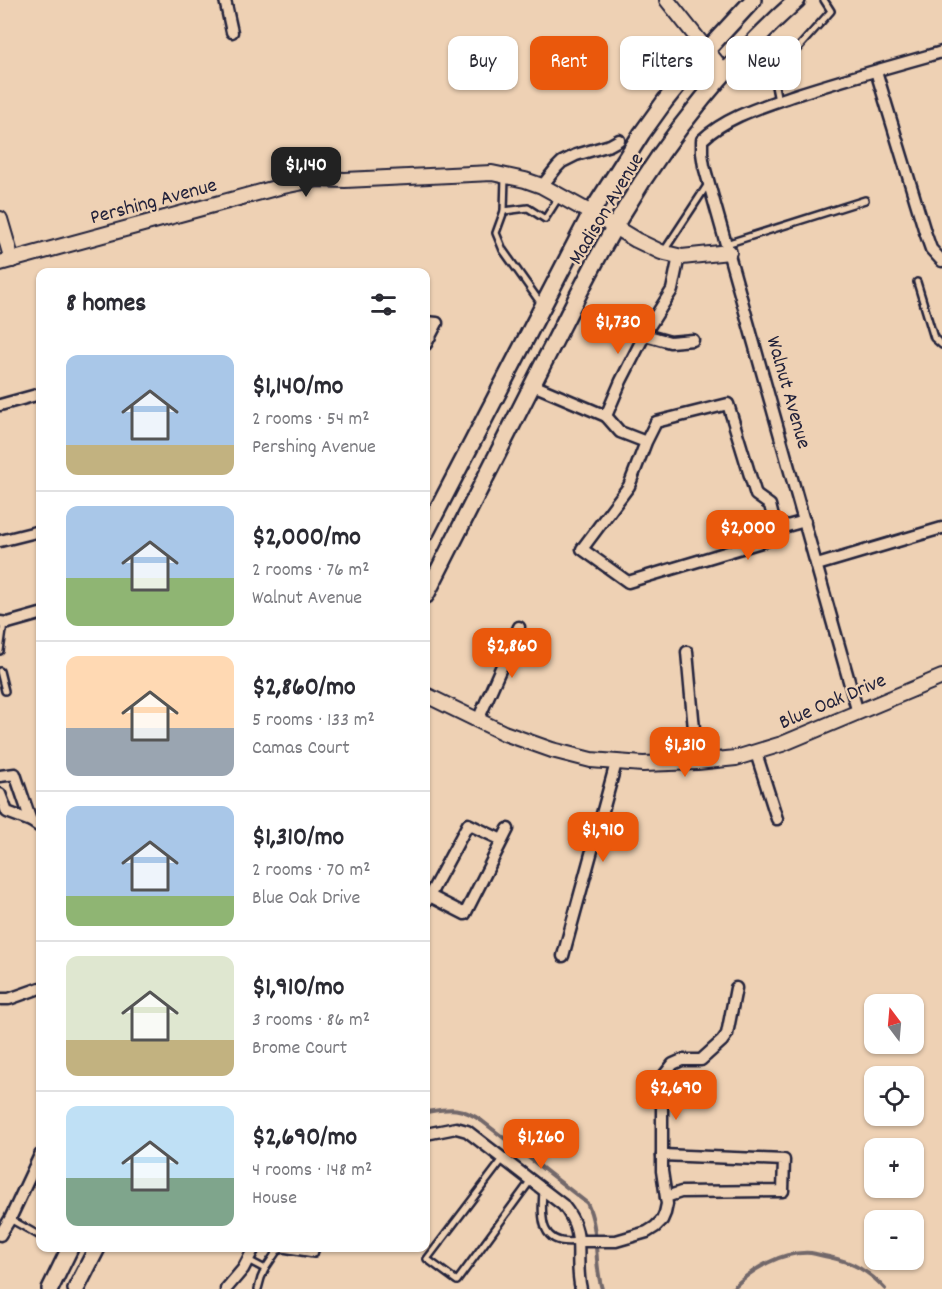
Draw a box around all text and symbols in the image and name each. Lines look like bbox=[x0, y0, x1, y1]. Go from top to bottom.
chip: Buy bbox=[448, 36, 518, 90]
chip: Rent bbox=[530, 36, 608, 90]
chip: Filters bbox=[620, 36, 714, 90]
chip: New bbox=[726, 36, 801, 90]
pin: $1,140 bbox=[257, 147, 355, 198]
street label: Madison Avenue bbox=[562, 148, 653, 271]
text: $1,140 bbox=[285, 152, 327, 180]
street label: Pershing Avenue bbox=[87, 172, 220, 234]
text: 8 homes bbox=[66, 286, 146, 323]
icon: filters bbox=[367, 288, 400, 321]
pin: $1,730 bbox=[569, 304, 667, 355]
text: $1,730 bbox=[595, 309, 641, 337]
street label: Walnut Avenue bbox=[757, 333, 817, 453]
text: $1,140/mo bbox=[252, 369, 343, 406]
icon: home bbox=[114, 379, 186, 451]
text: 2 rooms · 54 m² bbox=[252, 406, 370, 434]
text: Pershing Avenue bbox=[252, 434, 376, 462]
pin: $2,000 bbox=[699, 510, 797, 561]
text: $2,000 bbox=[720, 515, 776, 543]
text: $2,000/mo bbox=[252, 520, 361, 557]
icon: home bbox=[114, 530, 186, 602]
text: 2 rooms · 76 m² bbox=[252, 557, 370, 585]
text: Walnut Avenue bbox=[252, 585, 362, 613]
pin: $2,860 bbox=[463, 628, 561, 679]
text: $2,860 bbox=[486, 633, 538, 661]
street label: Blue Oak Drive bbox=[775, 667, 891, 739]
text: $2,860/mo bbox=[252, 670, 356, 707]
icon: home bbox=[114, 680, 186, 752]
text: 5 rooms · 133 m² bbox=[252, 707, 375, 735]
pin: $1,310 bbox=[636, 727, 734, 778]
text: $1,310 bbox=[664, 732, 706, 760]
text: Camas Court bbox=[252, 735, 350, 763]
pin: $1,910 bbox=[554, 812, 652, 863]
text: $1,910 bbox=[582, 817, 624, 845]
text: $1,310/mo bbox=[252, 820, 344, 857]
icon: home bbox=[114, 830, 186, 902]
text: 2 rooms · 70 m² bbox=[252, 857, 371, 885]
text: Blue Oak Drive bbox=[252, 885, 360, 913]
text: $1,910/mo bbox=[252, 970, 344, 1007]
icon: home bbox=[114, 980, 186, 1052]
north arrow bbox=[864, 994, 924, 1054]
map controls bbox=[864, 994, 924, 1270]
text: 3 rooms · 86 m² bbox=[252, 1007, 370, 1035]
text: Brome Court bbox=[252, 1035, 347, 1063]
button: locate bbox=[864, 1066, 924, 1126]
pin: $2,690 bbox=[627, 1070, 725, 1121]
text: $2,690 bbox=[650, 1075, 702, 1103]
pin: $1,260 bbox=[492, 1119, 590, 1170]
text: $2,690/mo bbox=[252, 1120, 357, 1157]
text: $1,260 bbox=[517, 1124, 565, 1152]
icon: home bbox=[114, 1130, 186, 1202]
button: + bbox=[864, 1138, 924, 1198]
text: 4 rooms · 148 m² bbox=[252, 1157, 372, 1185]
text: House bbox=[252, 1185, 297, 1213]
button: − bbox=[864, 1210, 924, 1270]

